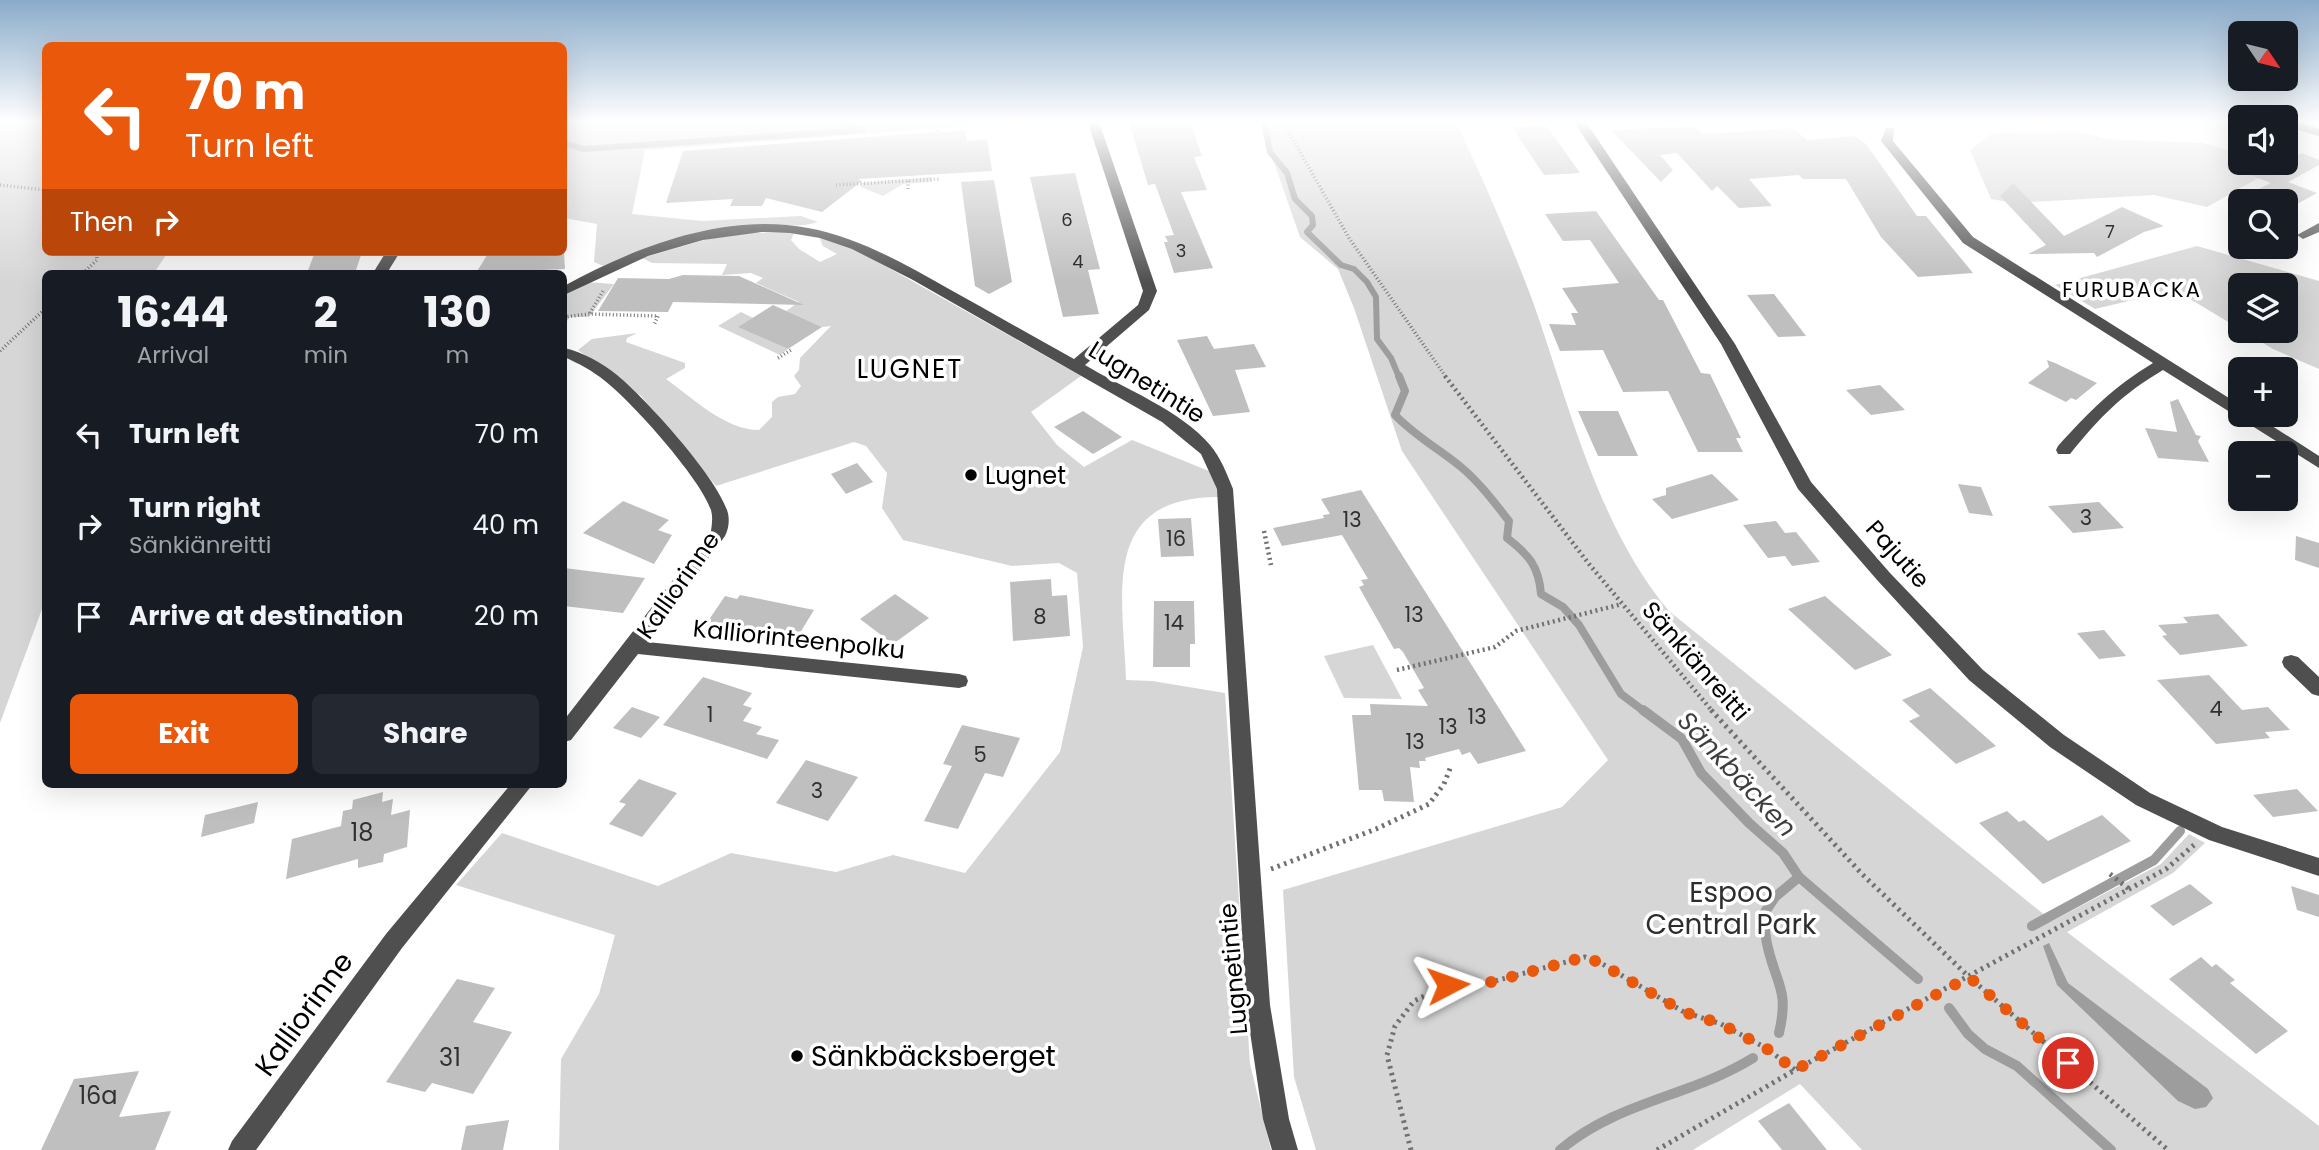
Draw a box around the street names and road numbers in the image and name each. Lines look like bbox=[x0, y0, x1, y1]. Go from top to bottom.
street label: Lugnetintie bbox=[1082, 333, 1212, 431]
street label: Pajutie bbox=[1859, 513, 1937, 595]
street label: Kalliorinne bbox=[629, 525, 727, 645]
street label: Sänkiänreitti bbox=[1635, 594, 1757, 728]
street label: Kalliorinteenpolku bbox=[691, 611, 907, 667]
street label: Lugnetintie bbox=[1211, 902, 1255, 1036]
street label: Kalliorinne bbox=[246, 944, 362, 1084]

